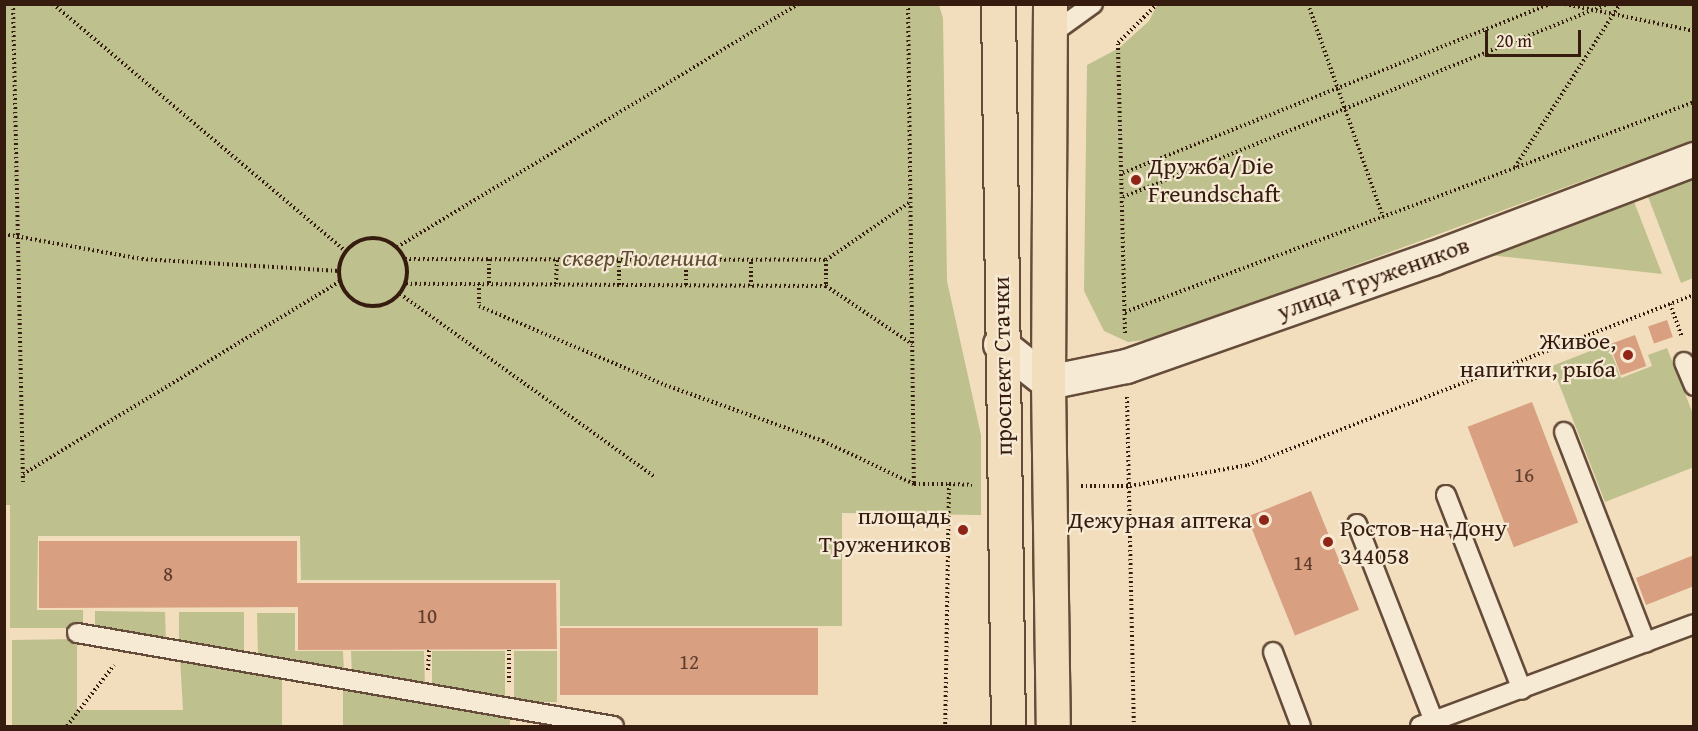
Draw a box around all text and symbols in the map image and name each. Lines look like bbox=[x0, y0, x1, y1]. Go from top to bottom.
scale bar bbox=[1488, 18, 1584, 56]
text: 20 m bbox=[1496, 27, 1532, 54]
place label: Дружба/Die Freundschaft bbox=[1148, 152, 1281, 208]
marker: Дружба/Die Freundschaft bbox=[1129, 173, 1143, 187]
street label: улица Тружеников bbox=[1273, 230, 1473, 326]
park label: сквер Тюленина bbox=[562, 244, 718, 272]
street label: проспект Стачки bbox=[986, 276, 1018, 456]
place label: Живое, напитки, рыба bbox=[1460, 327, 1616, 383]
marker: Живое, напитки, рыба bbox=[1621, 348, 1635, 362]
house number: 16 bbox=[1514, 462, 1534, 488]
place label: площадь Тружеников bbox=[819, 502, 951, 558]
place label: Дежурная аптека bbox=[1068, 506, 1252, 534]
marker: Дежурная аптека bbox=[1257, 513, 1271, 527]
place label: Ростов-на-Дону 344058 bbox=[1340, 514, 1507, 570]
marker: площадь Тружеников bbox=[956, 523, 970, 537]
marker: Ростов-на-Дону 344058 bbox=[1321, 535, 1335, 549]
house number: 14 bbox=[1293, 550, 1313, 576]
house number: 8 bbox=[163, 561, 173, 587]
house number: 10 bbox=[417, 603, 437, 629]
house number: 12 bbox=[679, 649, 699, 675]

